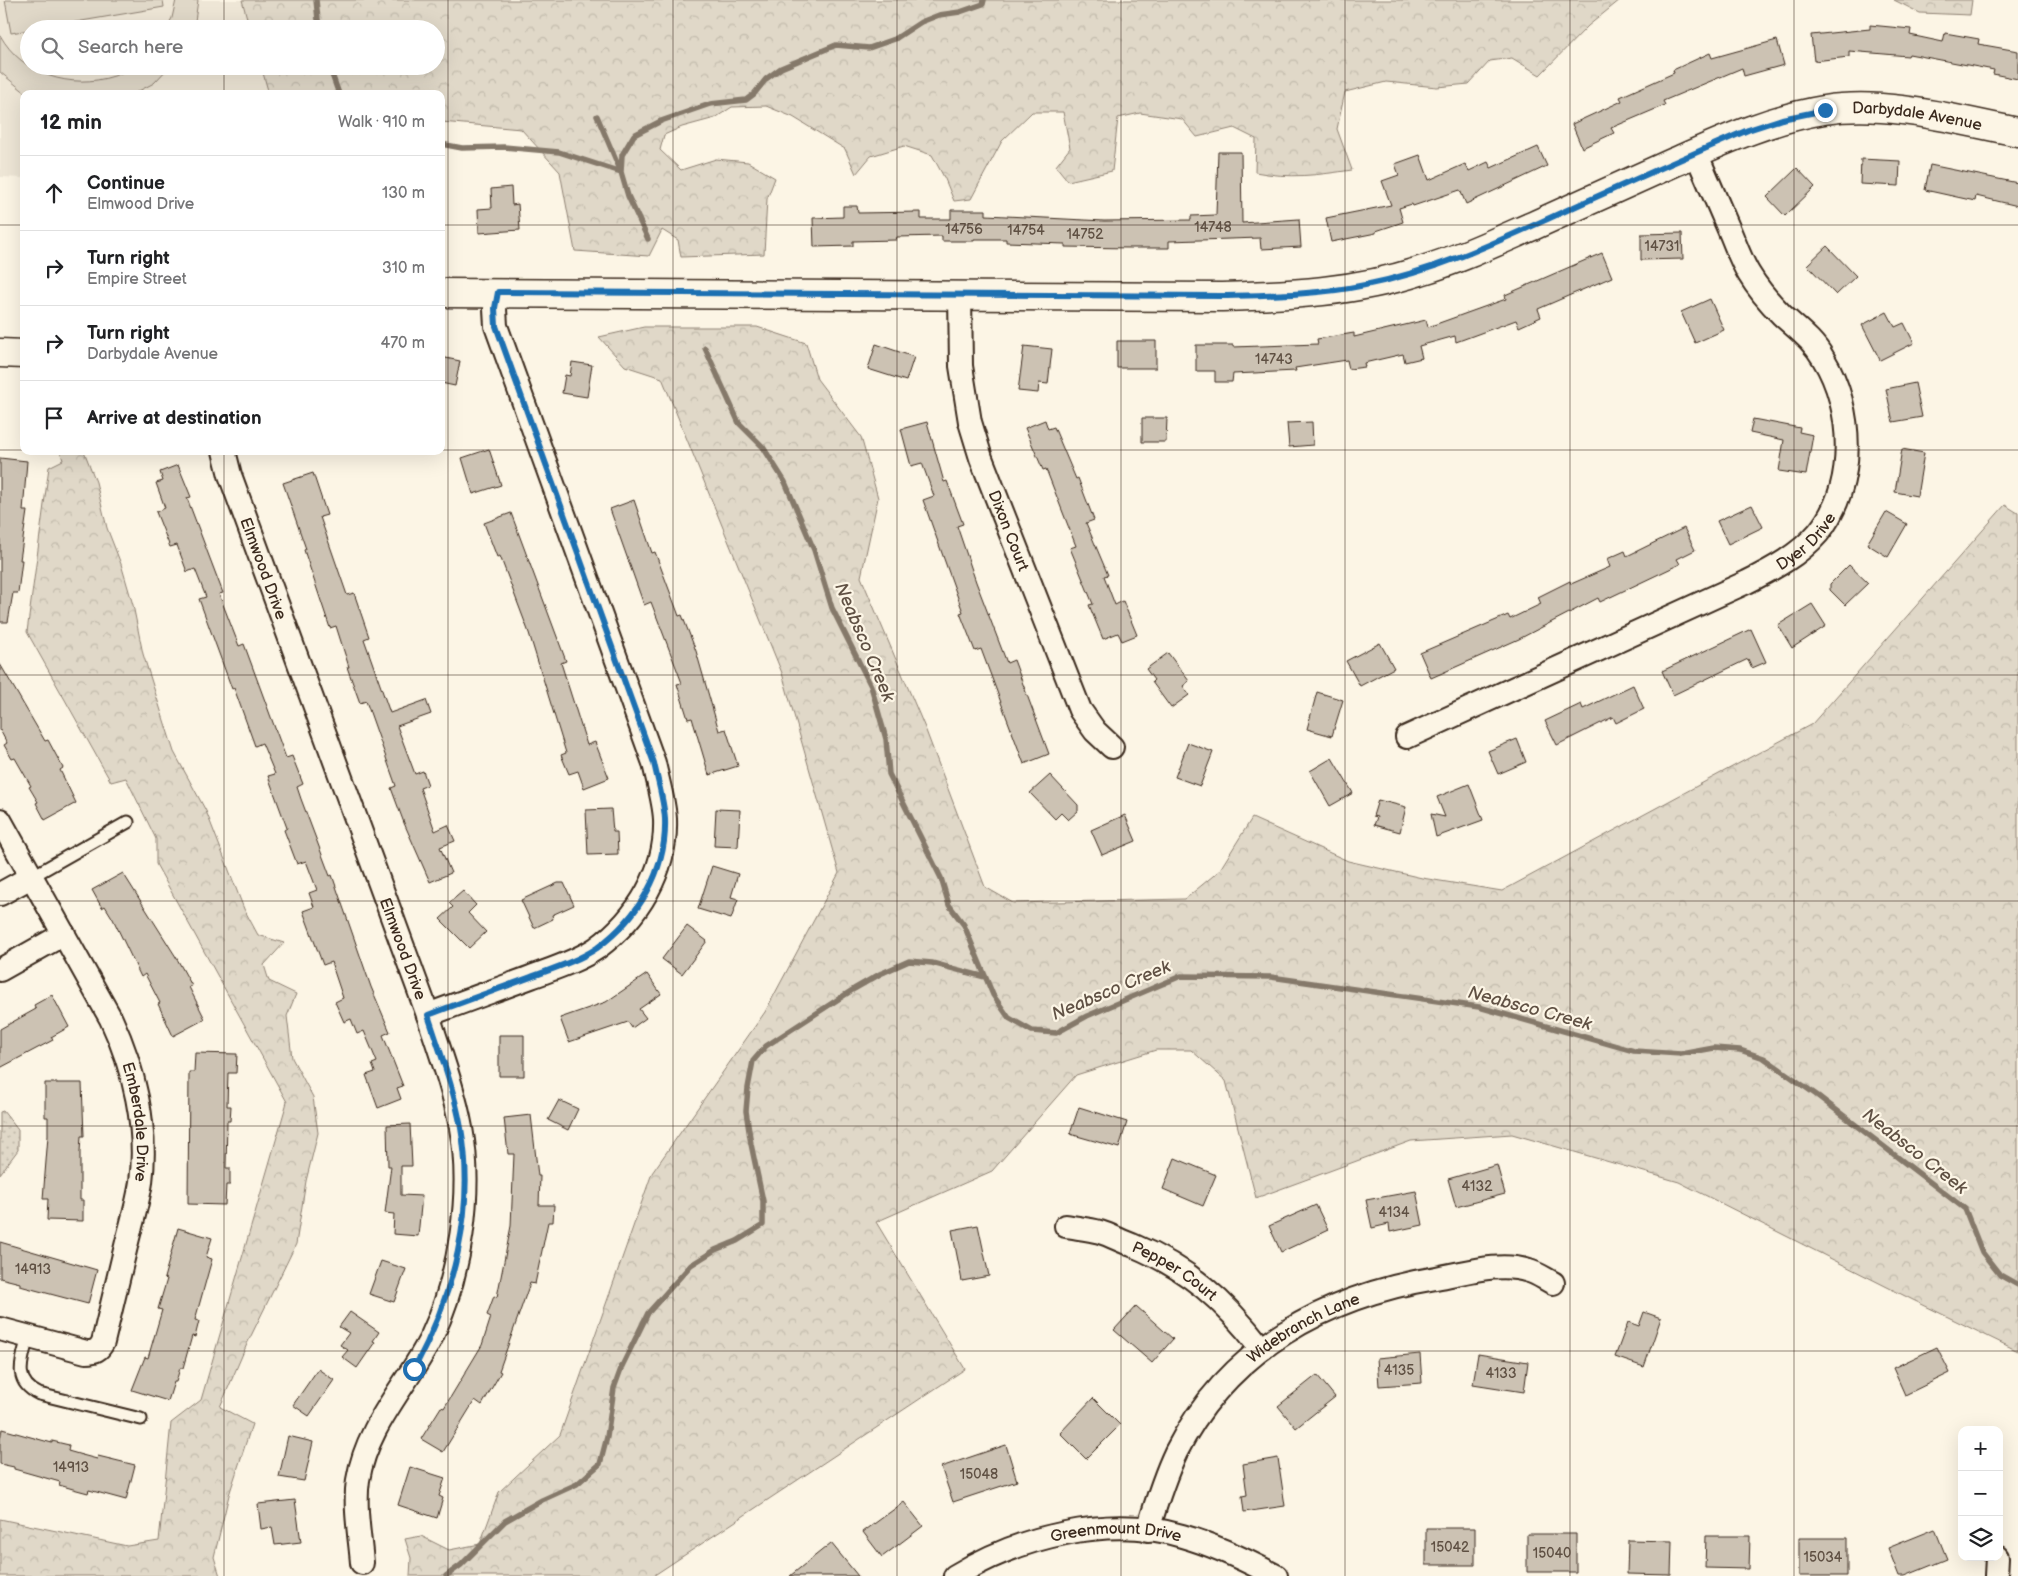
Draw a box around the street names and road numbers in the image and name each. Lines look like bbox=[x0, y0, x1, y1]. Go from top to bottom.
street label: Darbydale Avenue bbox=[1852, 99, 1984, 135]
street label: Dixon Court bbox=[984, 488, 1032, 574]
street label: Dyer Drive bbox=[1773, 509, 1841, 575]
street label: Elmwood Drive bbox=[235, 515, 290, 623]
street label: Elmwood Drive bbox=[375, 895, 430, 1003]
street label: Emberdale Drive bbox=[117, 1060, 151, 1183]
street label: Pepper Court bbox=[1129, 1238, 1220, 1305]
street label: Widebranch Lane bbox=[1244, 1290, 1363, 1368]
street label: Greenmount Drive bbox=[1049, 1519, 1184, 1547]

